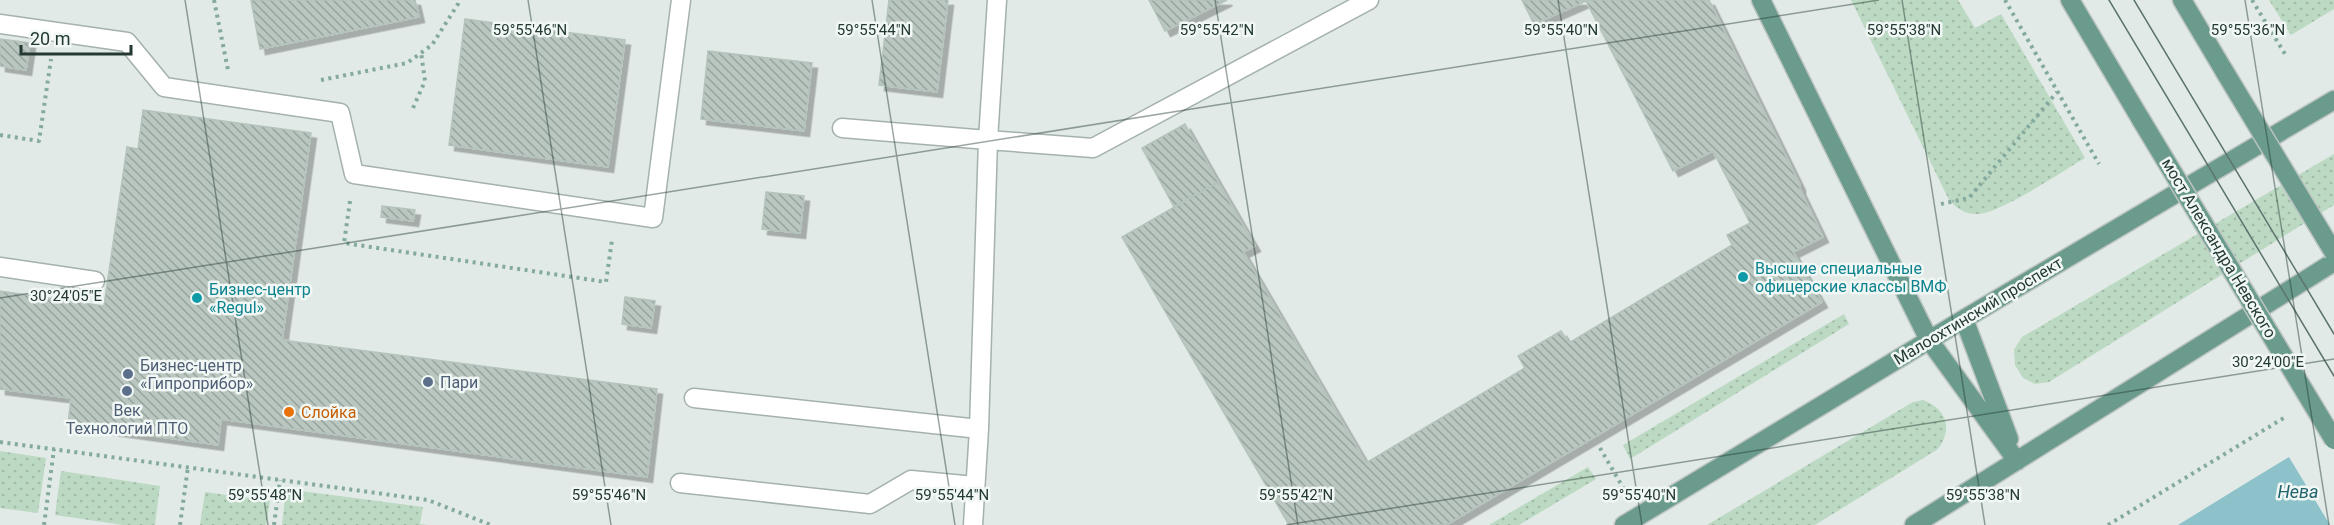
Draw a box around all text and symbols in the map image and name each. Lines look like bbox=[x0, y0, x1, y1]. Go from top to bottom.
scale bar bbox=[21, 18, 130, 56]
text: 59°55'46"N bbox=[493, 21, 567, 39]
text: 59°55'44"N bbox=[837, 21, 911, 39]
text: 59°55'42"N bbox=[1180, 21, 1254, 39]
text: 59°55'40"N bbox=[1524, 21, 1598, 39]
text: 59°55'38"N bbox=[1867, 21, 1941, 39]
text: 59°55'36"N bbox=[2211, 21, 2285, 39]
text: 20 m bbox=[30, 28, 70, 49]
street label: мост Александра Невского bbox=[2158, 155, 2280, 341]
street label: Малоохтинский проспект bbox=[1890, 253, 2066, 369]
place label: Высшие специальные офицерские классы ВМФ bbox=[1755, 259, 1947, 296]
marker: Высшие специальные офицерские классы ВМФ bbox=[1736, 270, 1750, 284]
place label: Бизнес-центр «Regul» bbox=[209, 280, 311, 317]
text: 30°24'05"E bbox=[30, 287, 103, 305]
marker: Бизнес-центр «Regul» bbox=[190, 291, 204, 305]
text: 30°24'00"E bbox=[2232, 353, 2305, 371]
place label: Бизнес-центр «Гипроприбор» bbox=[140, 356, 253, 393]
marker: Бизнес-центр «Гипроприбор» bbox=[121, 367, 135, 381]
place label: Пари bbox=[440, 373, 478, 392]
marker: Пари bbox=[421, 375, 435, 389]
marker: Век Технологий ПТО bbox=[120, 384, 134, 398]
place label: Век Технологий ПТО bbox=[66, 401, 188, 438]
place label: Слойка bbox=[301, 403, 356, 422]
marker: Слойка bbox=[282, 405, 296, 419]
water label: Нева bbox=[2277, 481, 2319, 502]
text: 59°55'48"N bbox=[228, 486, 302, 504]
text: 59°55'46"N bbox=[572, 486, 646, 504]
text: 59°55'44"N bbox=[915, 486, 989, 504]
text: 59°55'42"N bbox=[1259, 486, 1333, 504]
text: 59°55'40"N bbox=[1602, 486, 1676, 504]
text: 59°55'38"N bbox=[1946, 486, 2020, 504]

